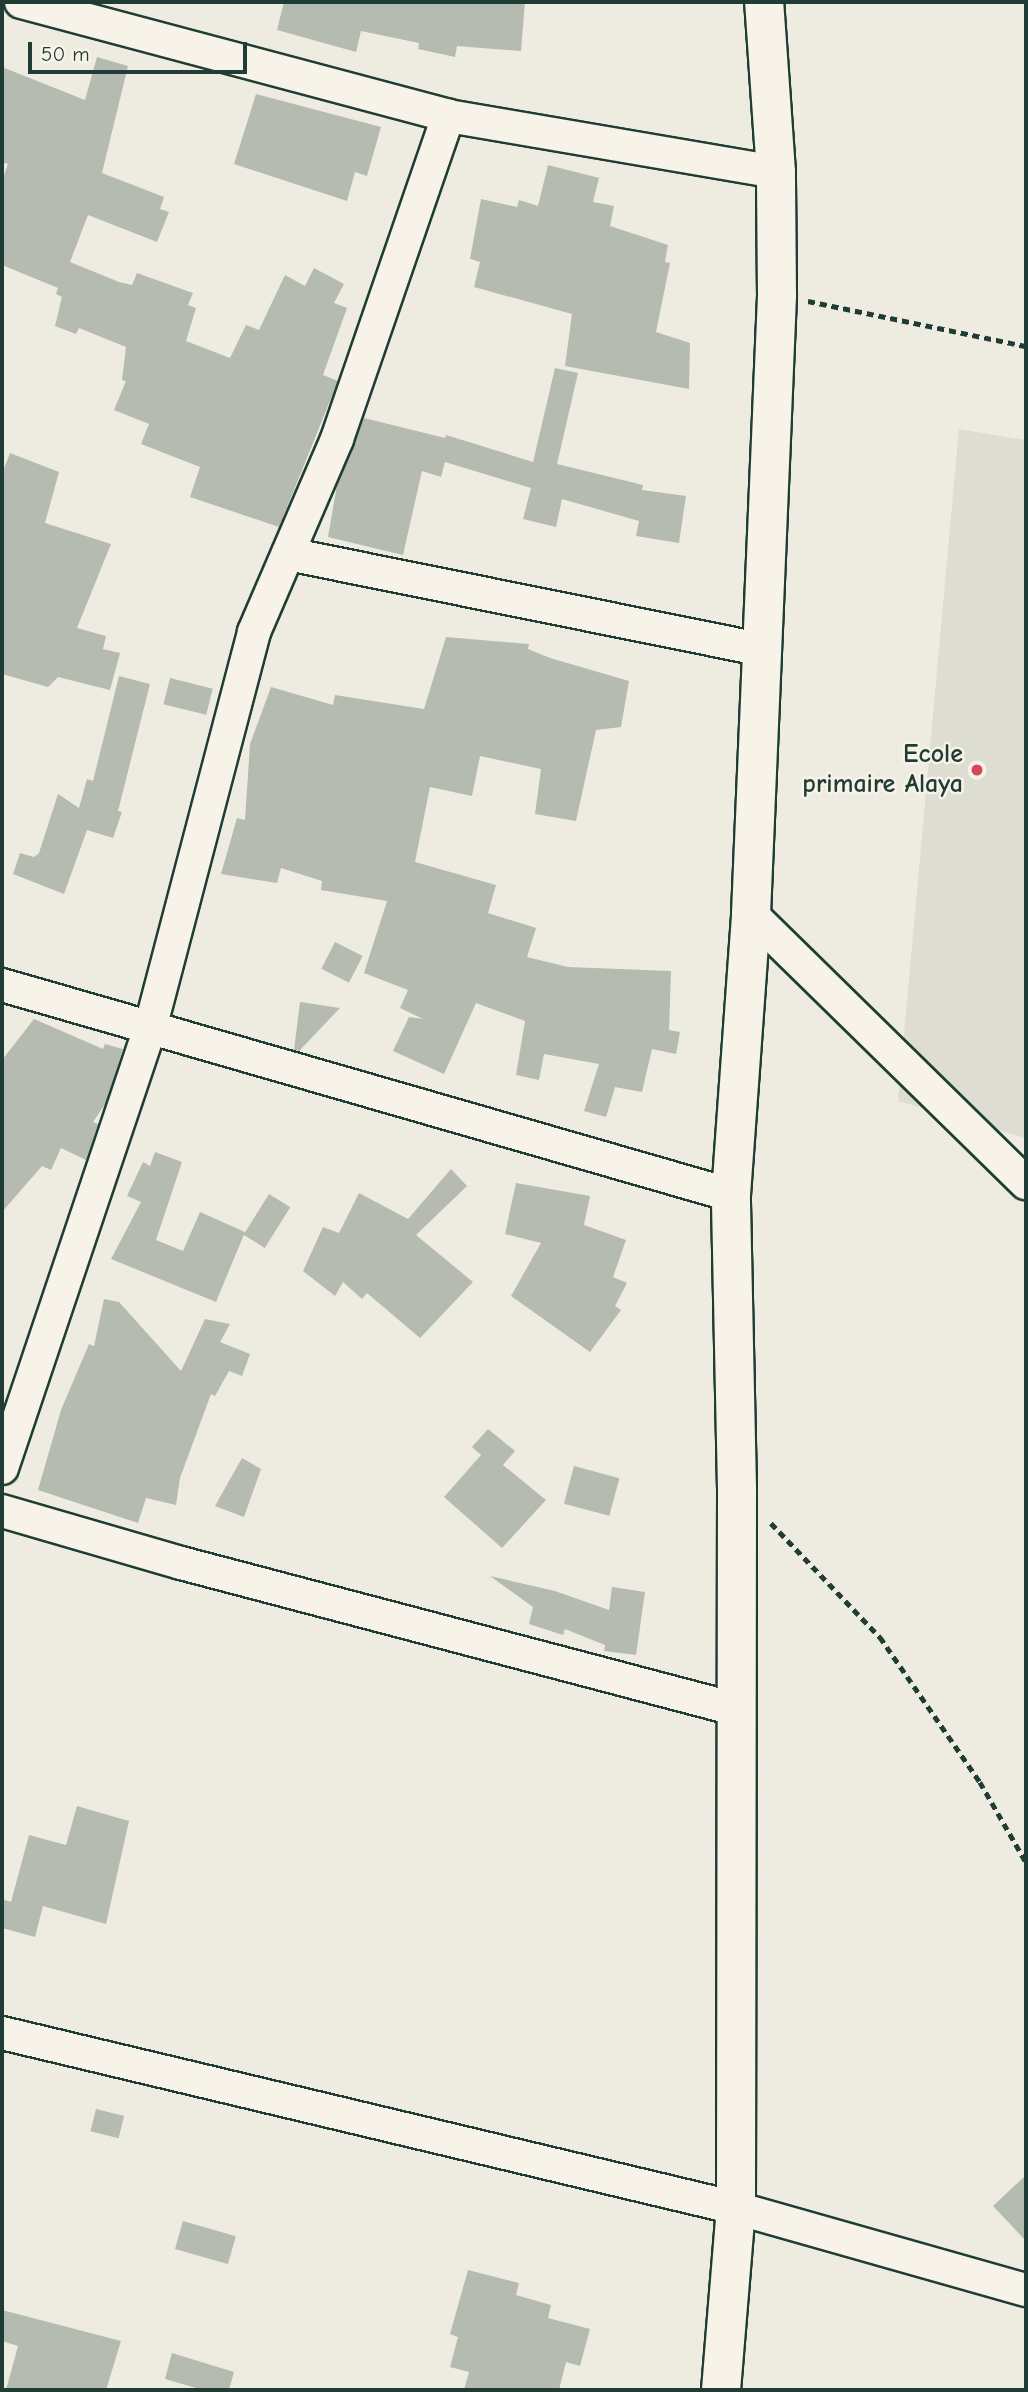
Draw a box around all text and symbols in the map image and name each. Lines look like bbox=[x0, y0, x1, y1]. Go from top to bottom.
scale bar bbox=[32, 28, 250, 72]
text: 50 m bbox=[41, 42, 90, 66]
place label: Ecole primaire Alaya bbox=[802, 739, 963, 800]
marker: Ecole primaire Alaya bbox=[969, 762, 985, 778]

